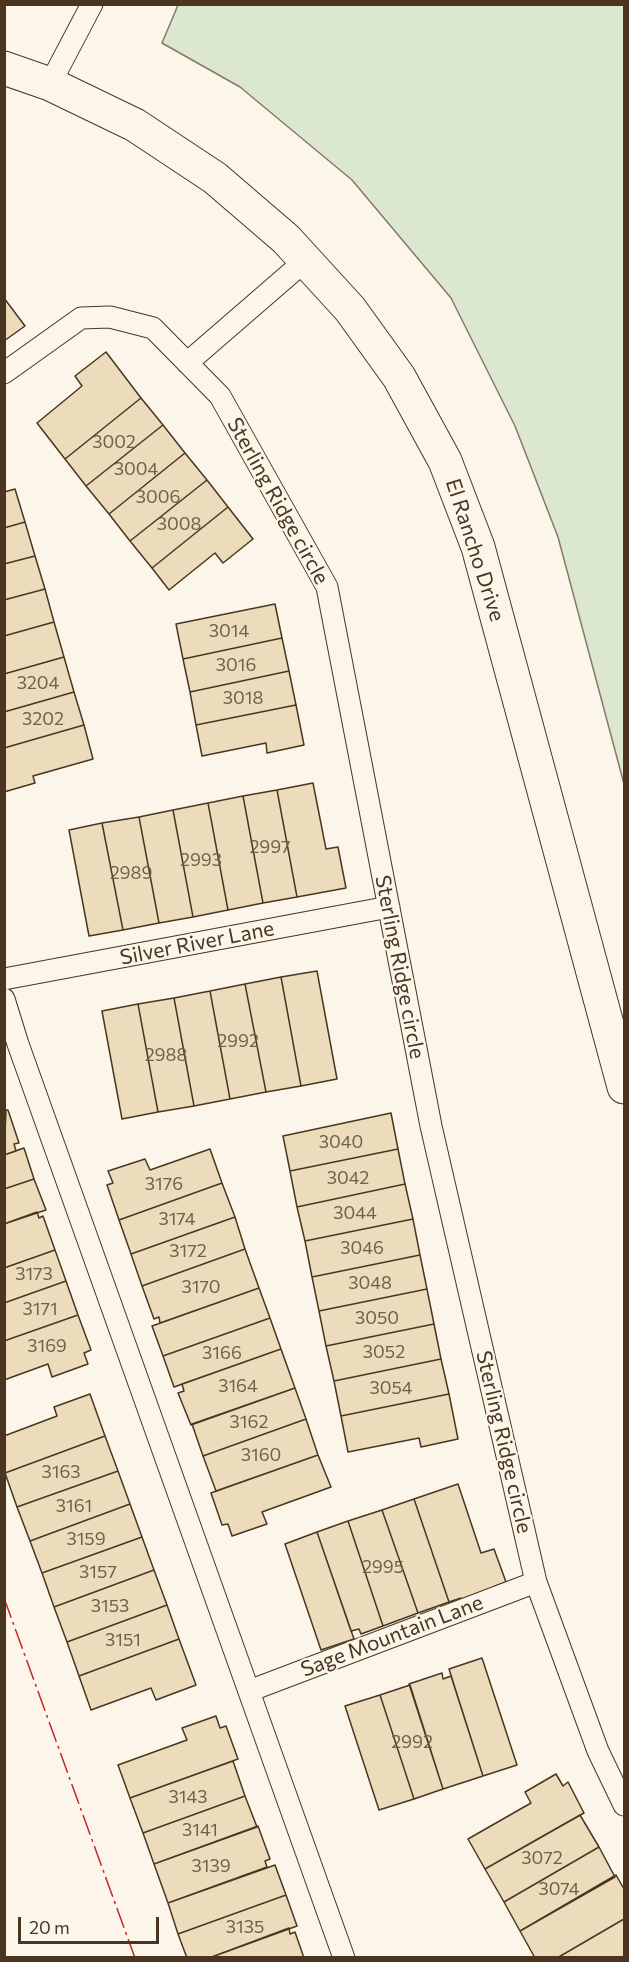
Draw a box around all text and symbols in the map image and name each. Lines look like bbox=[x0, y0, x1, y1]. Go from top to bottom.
street label: Sterling Ridge circle bbox=[222, 413, 334, 589]
house number: 3002 bbox=[92, 431, 136, 453]
house number: 3004 bbox=[114, 458, 158, 480]
street label: El Rancho Drive bbox=[440, 475, 510, 625]
house number: 3006 bbox=[136, 486, 180, 508]
house number: 3008 bbox=[157, 513, 201, 535]
house number: 3014 bbox=[209, 620, 249, 642]
house number: 3016 bbox=[216, 654, 256, 676]
house number: 3204 bbox=[17, 672, 59, 694]
house number: 3018 bbox=[223, 687, 263, 709]
house number: 3202 bbox=[22, 708, 64, 730]
house number: 2997 bbox=[249, 836, 291, 858]
house number: 2993 bbox=[180, 849, 222, 871]
house number: 2989 bbox=[110, 862, 152, 884]
street label: Sterling Ridge circle bbox=[370, 873, 430, 1061]
street label: Silver River Lane bbox=[118, 916, 276, 970]
house number: 2992 bbox=[217, 1030, 259, 1052]
house number: 2988 bbox=[145, 1044, 187, 1066]
house number: 3040 bbox=[319, 1131, 363, 1153]
house number: 3042 bbox=[327, 1167, 369, 1189]
house number: 3176 bbox=[145, 1173, 183, 1195]
house number: 3044 bbox=[333, 1202, 377, 1224]
house number: 3174 bbox=[158, 1208, 196, 1230]
house number: 3046 bbox=[340, 1237, 384, 1259]
house number: 3172 bbox=[169, 1240, 207, 1262]
house number: 3173 bbox=[15, 1263, 53, 1285]
house number: 3048 bbox=[348, 1272, 392, 1294]
house number: 3170 bbox=[181, 1276, 221, 1298]
house number: 3171 bbox=[22, 1298, 58, 1320]
house number: 3050 bbox=[355, 1307, 399, 1329]
house number: 3169 bbox=[27, 1335, 67, 1357]
house number: 3052 bbox=[363, 1341, 405, 1363]
house number: 3166 bbox=[202, 1342, 242, 1364]
street label: Sterling Ridge circle bbox=[471, 1348, 537, 1536]
house number: 3164 bbox=[218, 1375, 258, 1397]
house number: 3054 bbox=[369, 1377, 413, 1399]
house number: 3162 bbox=[230, 1411, 268, 1433]
house number: 3160 bbox=[241, 1444, 281, 1466]
house number: 3163 bbox=[41, 1461, 81, 1483]
house number: 3161 bbox=[56, 1495, 92, 1517]
house number: 3159 bbox=[66, 1528, 106, 1550]
house number: 2995 bbox=[362, 1556, 404, 1578]
house number: 3157 bbox=[79, 1561, 117, 1583]
street label: Sage Mountain Lane bbox=[297, 1590, 487, 1682]
house number: 3153 bbox=[91, 1595, 129, 1617]
house number: 3151 bbox=[105, 1629, 141, 1651]
house number: 2992 bbox=[391, 1731, 433, 1753]
house number: 3143 bbox=[168, 1786, 208, 1808]
house number: 3141 bbox=[182, 1819, 218, 1841]
house number: 3072 bbox=[521, 1847, 563, 1869]
house number: 3139 bbox=[191, 1855, 231, 1877]
house number: 3074 bbox=[538, 1878, 580, 1900]
scale bar bbox=[21, 1905, 162, 1943]
text: 20 m bbox=[29, 1916, 70, 1938]
house number: 3135 bbox=[226, 1916, 264, 1938]

